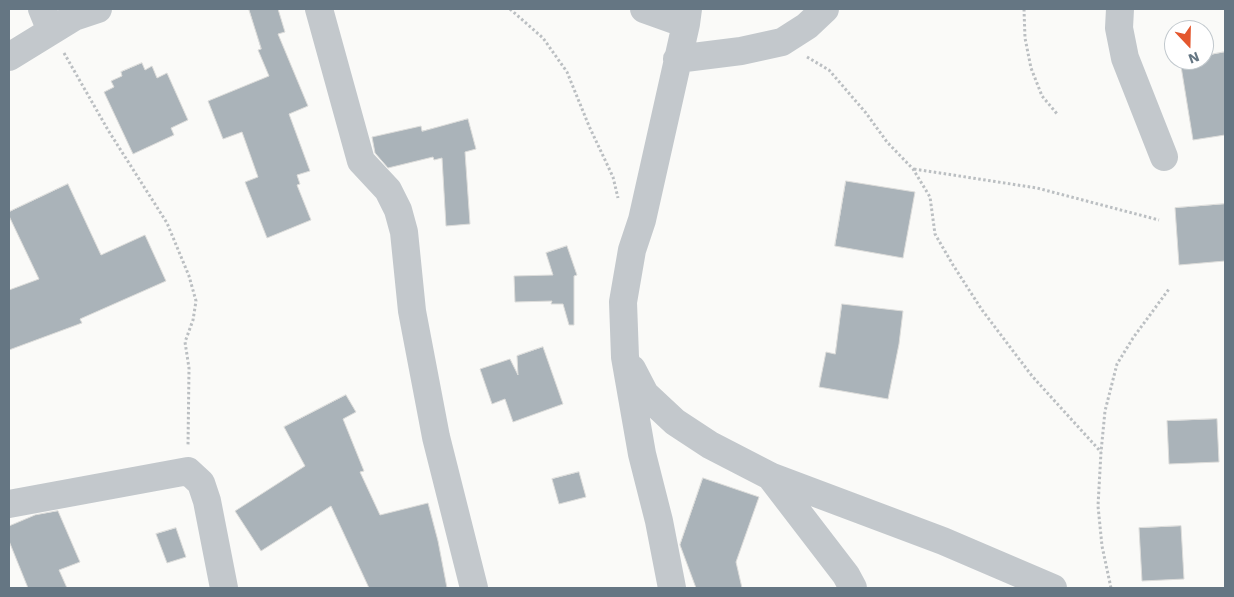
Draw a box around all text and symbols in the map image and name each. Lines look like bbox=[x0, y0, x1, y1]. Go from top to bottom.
north arrow bbox=[1164, 20, 1214, 70]
text: N bbox=[1186, 49, 1202, 67]

